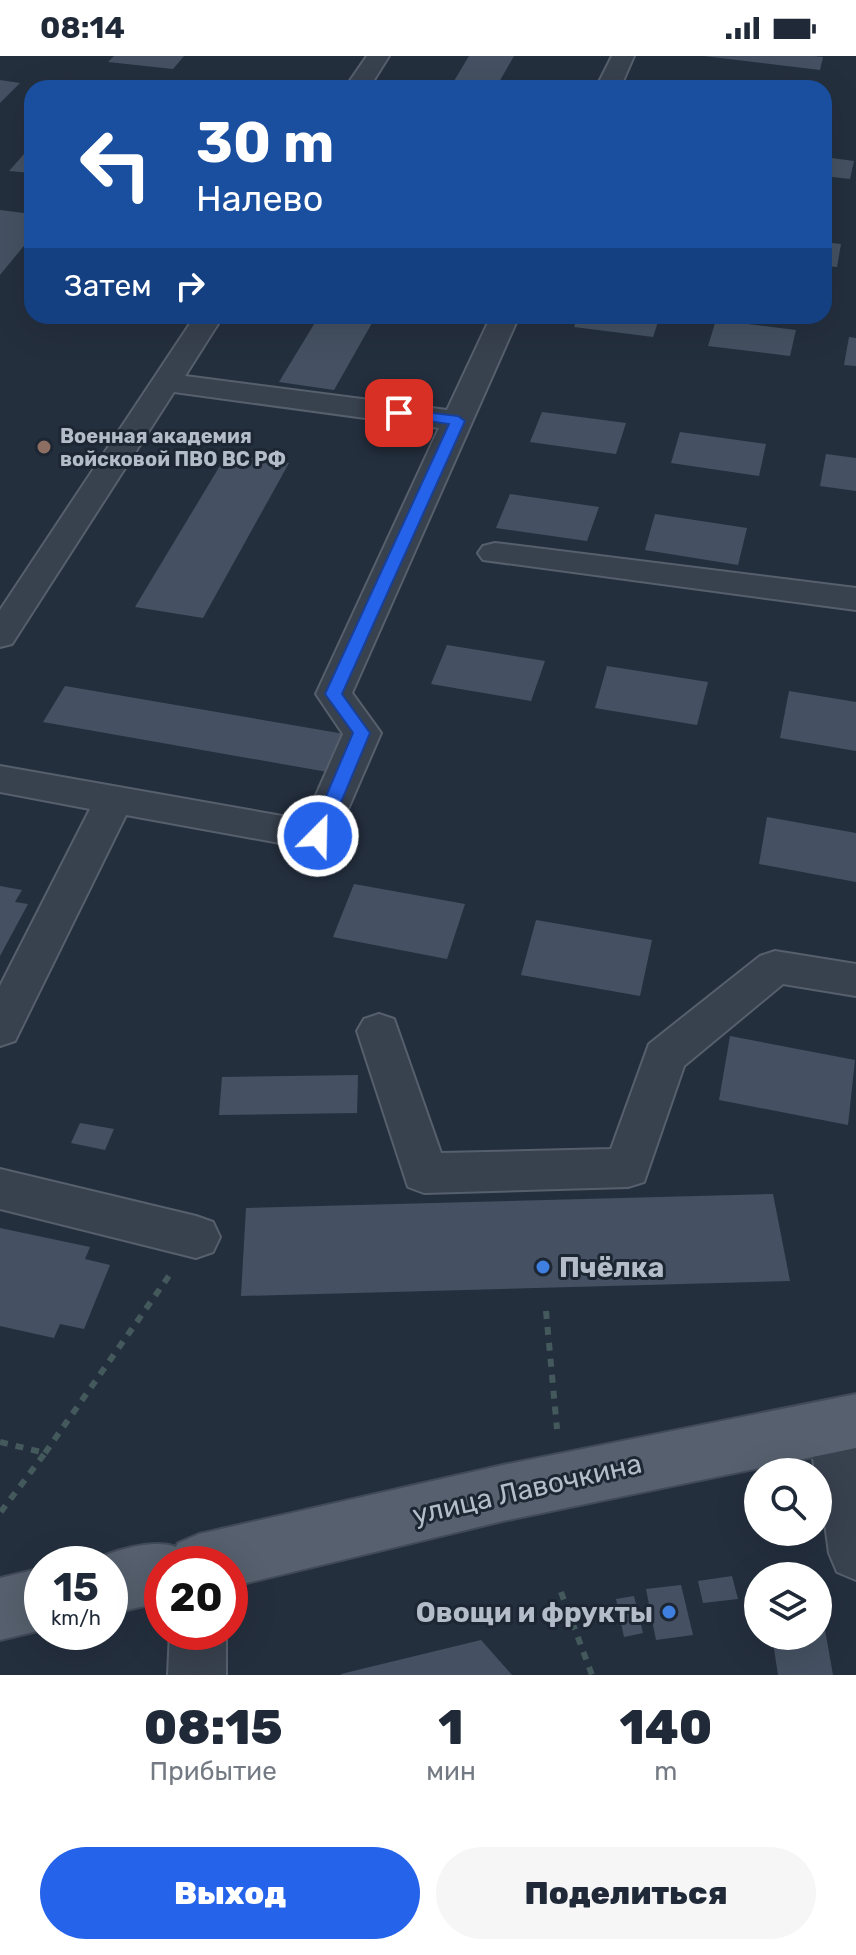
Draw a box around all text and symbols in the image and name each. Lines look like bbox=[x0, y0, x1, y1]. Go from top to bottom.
text: 08:14 bbox=[40, 10, 125, 46]
text: 30 m bbox=[196, 110, 334, 176]
icon: left bbox=[64, 112, 168, 216]
text: Налево bbox=[196, 177, 323, 220]
icon: right bbox=[168, 264, 212, 308]
text: Затем bbox=[64, 268, 152, 304]
pin bbox=[365, 379, 433, 447]
icon: arrive bbox=[377, 391, 421, 435]
place label: Военная академия войсковой ПВО ВС РФ bbox=[60, 424, 286, 471]
marker: Военная академия войсковой ПВО ВС РФ bbox=[35, 438, 53, 456]
position arrow bbox=[276, 794, 360, 878]
place label: Пчёлка bbox=[559, 1251, 664, 1284]
marker: Пчёлка bbox=[534, 1258, 552, 1276]
street label: улица Лавочкина bbox=[409, 1447, 645, 1531]
map controls bbox=[744, 1458, 832, 1650]
button: search bbox=[744, 1458, 832, 1546]
speed limit sign: 20 bbox=[144, 1546, 248, 1650]
button: layers bbox=[744, 1562, 832, 1650]
text: 15 bbox=[53, 1564, 99, 1611]
place label: Овощи и фрукты bbox=[416, 1596, 653, 1629]
marker: Овощи и фрукты bbox=[660, 1603, 678, 1621]
text: km/h bbox=[51, 1606, 101, 1630]
text: 08:15 bbox=[144, 1699, 283, 1756]
text: 1 bbox=[438, 1699, 464, 1756]
text: 140 bbox=[619, 1699, 712, 1756]
text: Прибытие bbox=[150, 1756, 277, 1787]
text: мин bbox=[426, 1756, 476, 1787]
text: m bbox=[654, 1756, 677, 1787]
button: Выход bbox=[40, 1847, 420, 1939]
button: Поделиться bbox=[436, 1847, 816, 1939]

